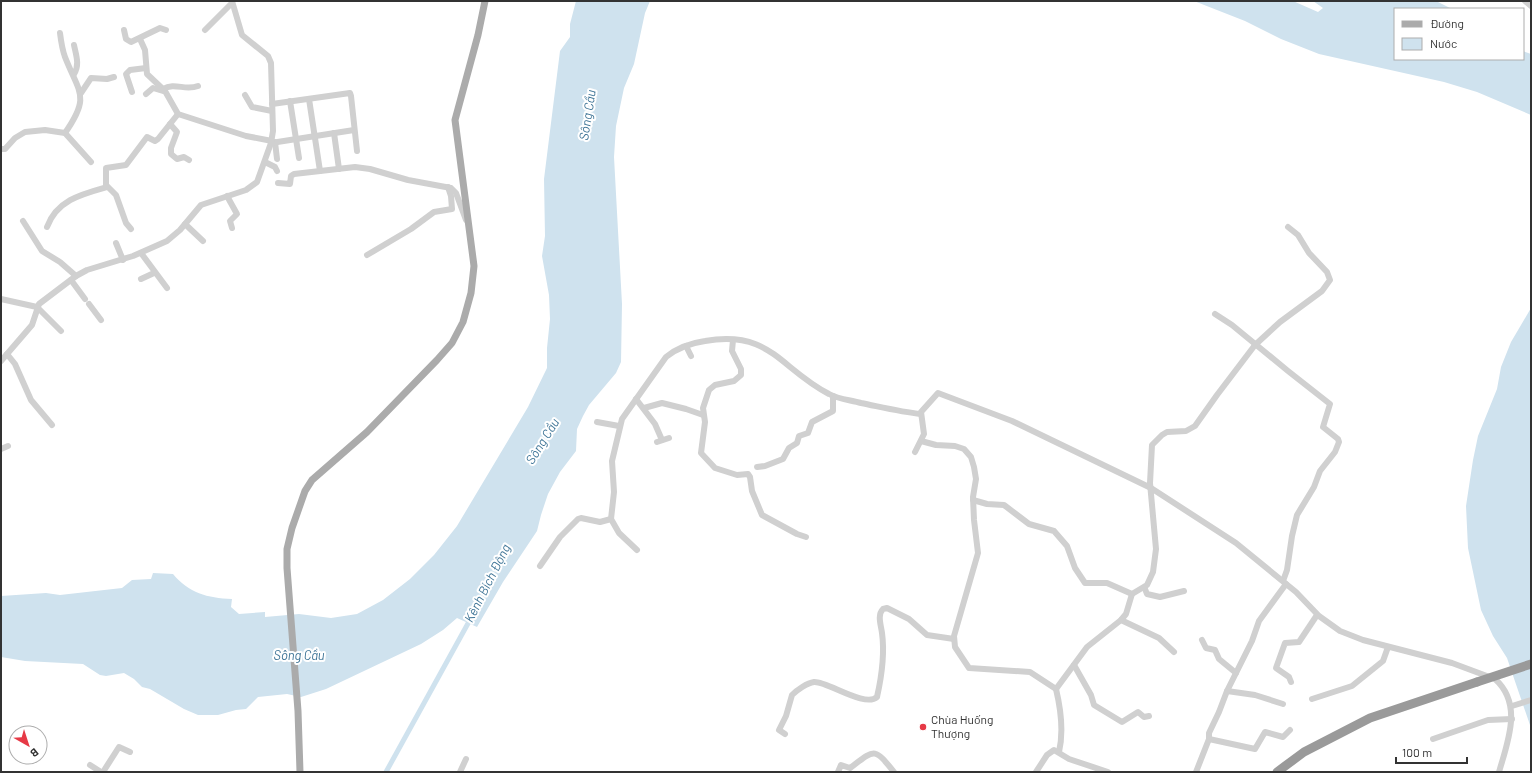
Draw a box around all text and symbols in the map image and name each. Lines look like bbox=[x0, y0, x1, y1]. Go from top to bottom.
legend bbox=[1394, 8, 1524, 60]
text: Đường bbox=[1430, 16, 1464, 30]
text: Nước bbox=[1430, 36, 1457, 50]
water label: Sông Cầu bbox=[575, 88, 599, 141]
water label: Sông Cầu bbox=[522, 415, 562, 467]
water label: Kênh Bích Động bbox=[460, 541, 514, 625]
water label: Sông Cầu bbox=[274, 647, 325, 663]
place label: Chùa Huống Thượng bbox=[931, 712, 993, 740]
marker: Chùa Huống Thượng bbox=[918, 722, 928, 732]
north arrow bbox=[8, 725, 48, 765]
scale bar bbox=[1396, 739, 1467, 765]
text: 100 m bbox=[1402, 745, 1432, 759]
text: B bbox=[28, 746, 41, 760]

